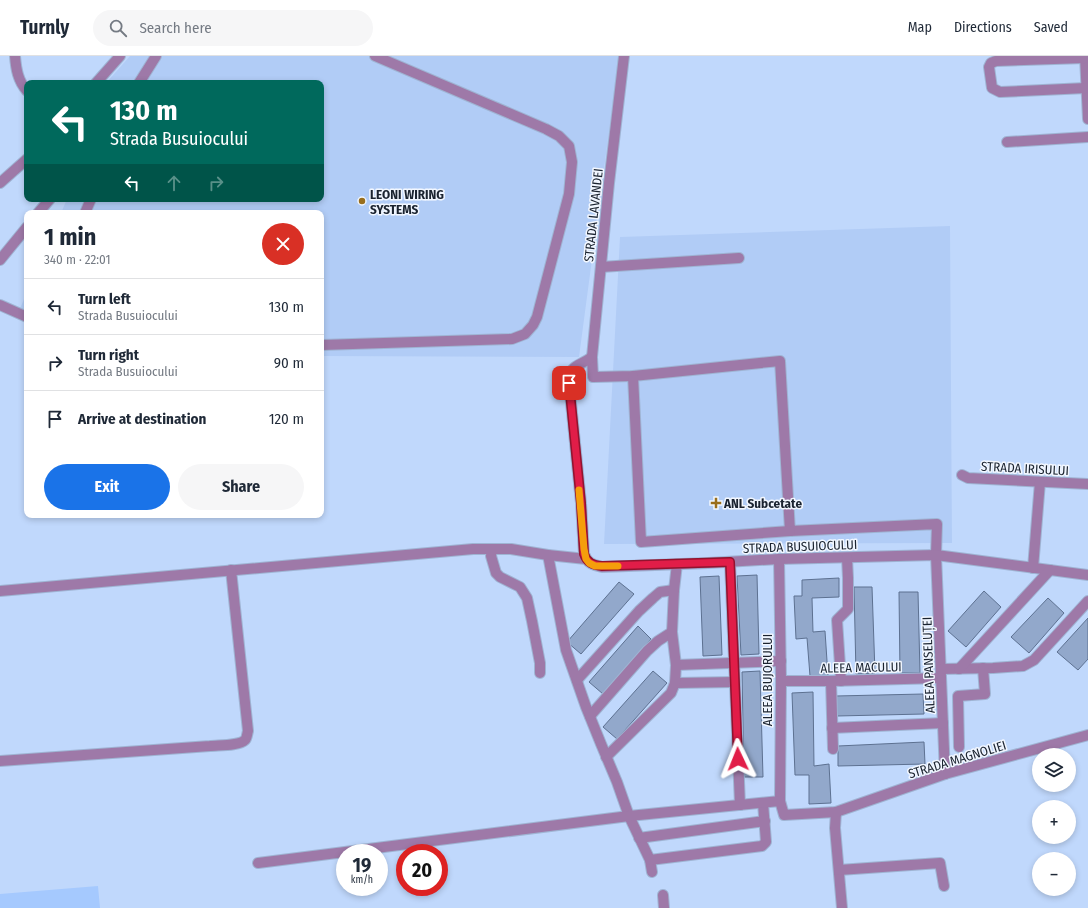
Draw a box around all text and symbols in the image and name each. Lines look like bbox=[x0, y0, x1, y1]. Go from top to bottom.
search box bbox=[93, 10, 373, 46]
text: Turnly bbox=[20, 16, 69, 39]
icon: search bbox=[107, 17, 129, 39]
text: Search here bbox=[139, 19, 212, 37]
text: Map bbox=[908, 19, 932, 36]
text: Directions bbox=[954, 19, 1012, 36]
text: Saved bbox=[1034, 19, 1068, 36]
text: 130 m bbox=[110, 94, 178, 127]
icon: left bbox=[44, 96, 96, 148]
text: Strada Busuiocului bbox=[110, 128, 248, 150]
street label: STRADA LAVANDEI bbox=[581, 167, 606, 263]
icon: left bbox=[121, 172, 143, 194]
icon: ahead bbox=[163, 172, 185, 194]
icon: right bbox=[205, 172, 227, 194]
place label: LEONI WIRING SYSTEMS bbox=[370, 187, 444, 217]
marker: LEONI WIRING SYSTEMS bbox=[357, 196, 367, 206]
text: 1 min bbox=[44, 223, 96, 251]
button: close bbox=[262, 223, 304, 265]
text: 340 m · 22:01 bbox=[44, 252, 111, 267]
text: Turn left bbox=[78, 290, 131, 308]
icon: left bbox=[44, 296, 66, 318]
text: 130 m bbox=[269, 298, 304, 316]
text: Strada Busuiocului bbox=[78, 308, 178, 323]
text: Turn right bbox=[78, 346, 139, 364]
icon: right bbox=[44, 352, 66, 374]
text: 90 m bbox=[274, 354, 304, 372]
text: Strada Busuiocului bbox=[78, 364, 178, 379]
pin bbox=[552, 366, 586, 400]
icon: arrive bbox=[558, 372, 580, 394]
icon: arrive bbox=[44, 408, 66, 430]
text: Arrive at destination bbox=[78, 410, 206, 428]
text: 120 m bbox=[269, 410, 304, 428]
street label: STRADA IRISULUI bbox=[981, 459, 1069, 478]
button: Exit bbox=[44, 464, 170, 510]
button: Share bbox=[178, 464, 304, 510]
place label: ANL Subcetate bbox=[723, 496, 802, 511]
marker: ANL Subcetate bbox=[711, 498, 721, 508]
street label: STRADA BUSUIOCULUI bbox=[743, 537, 857, 556]
street label: ALEEA PANSELUȚEI bbox=[919, 616, 939, 714]
street label: ALEEA BUJORULUI bbox=[760, 634, 775, 726]
street label: ALEEA MACULUI bbox=[820, 659, 902, 676]
street label: STRADA MAGNOLIEI bbox=[906, 737, 1008, 781]
position arrow bbox=[717, 738, 759, 780]
map controls bbox=[1032, 748, 1076, 896]
button: layers bbox=[1032, 748, 1076, 792]
button: + bbox=[1032, 800, 1076, 844]
speed limit sign: 20 bbox=[396, 844, 448, 896]
button: − bbox=[1032, 852, 1076, 896]
text: 19 bbox=[353, 853, 371, 877]
text: km/h bbox=[351, 874, 373, 886]

